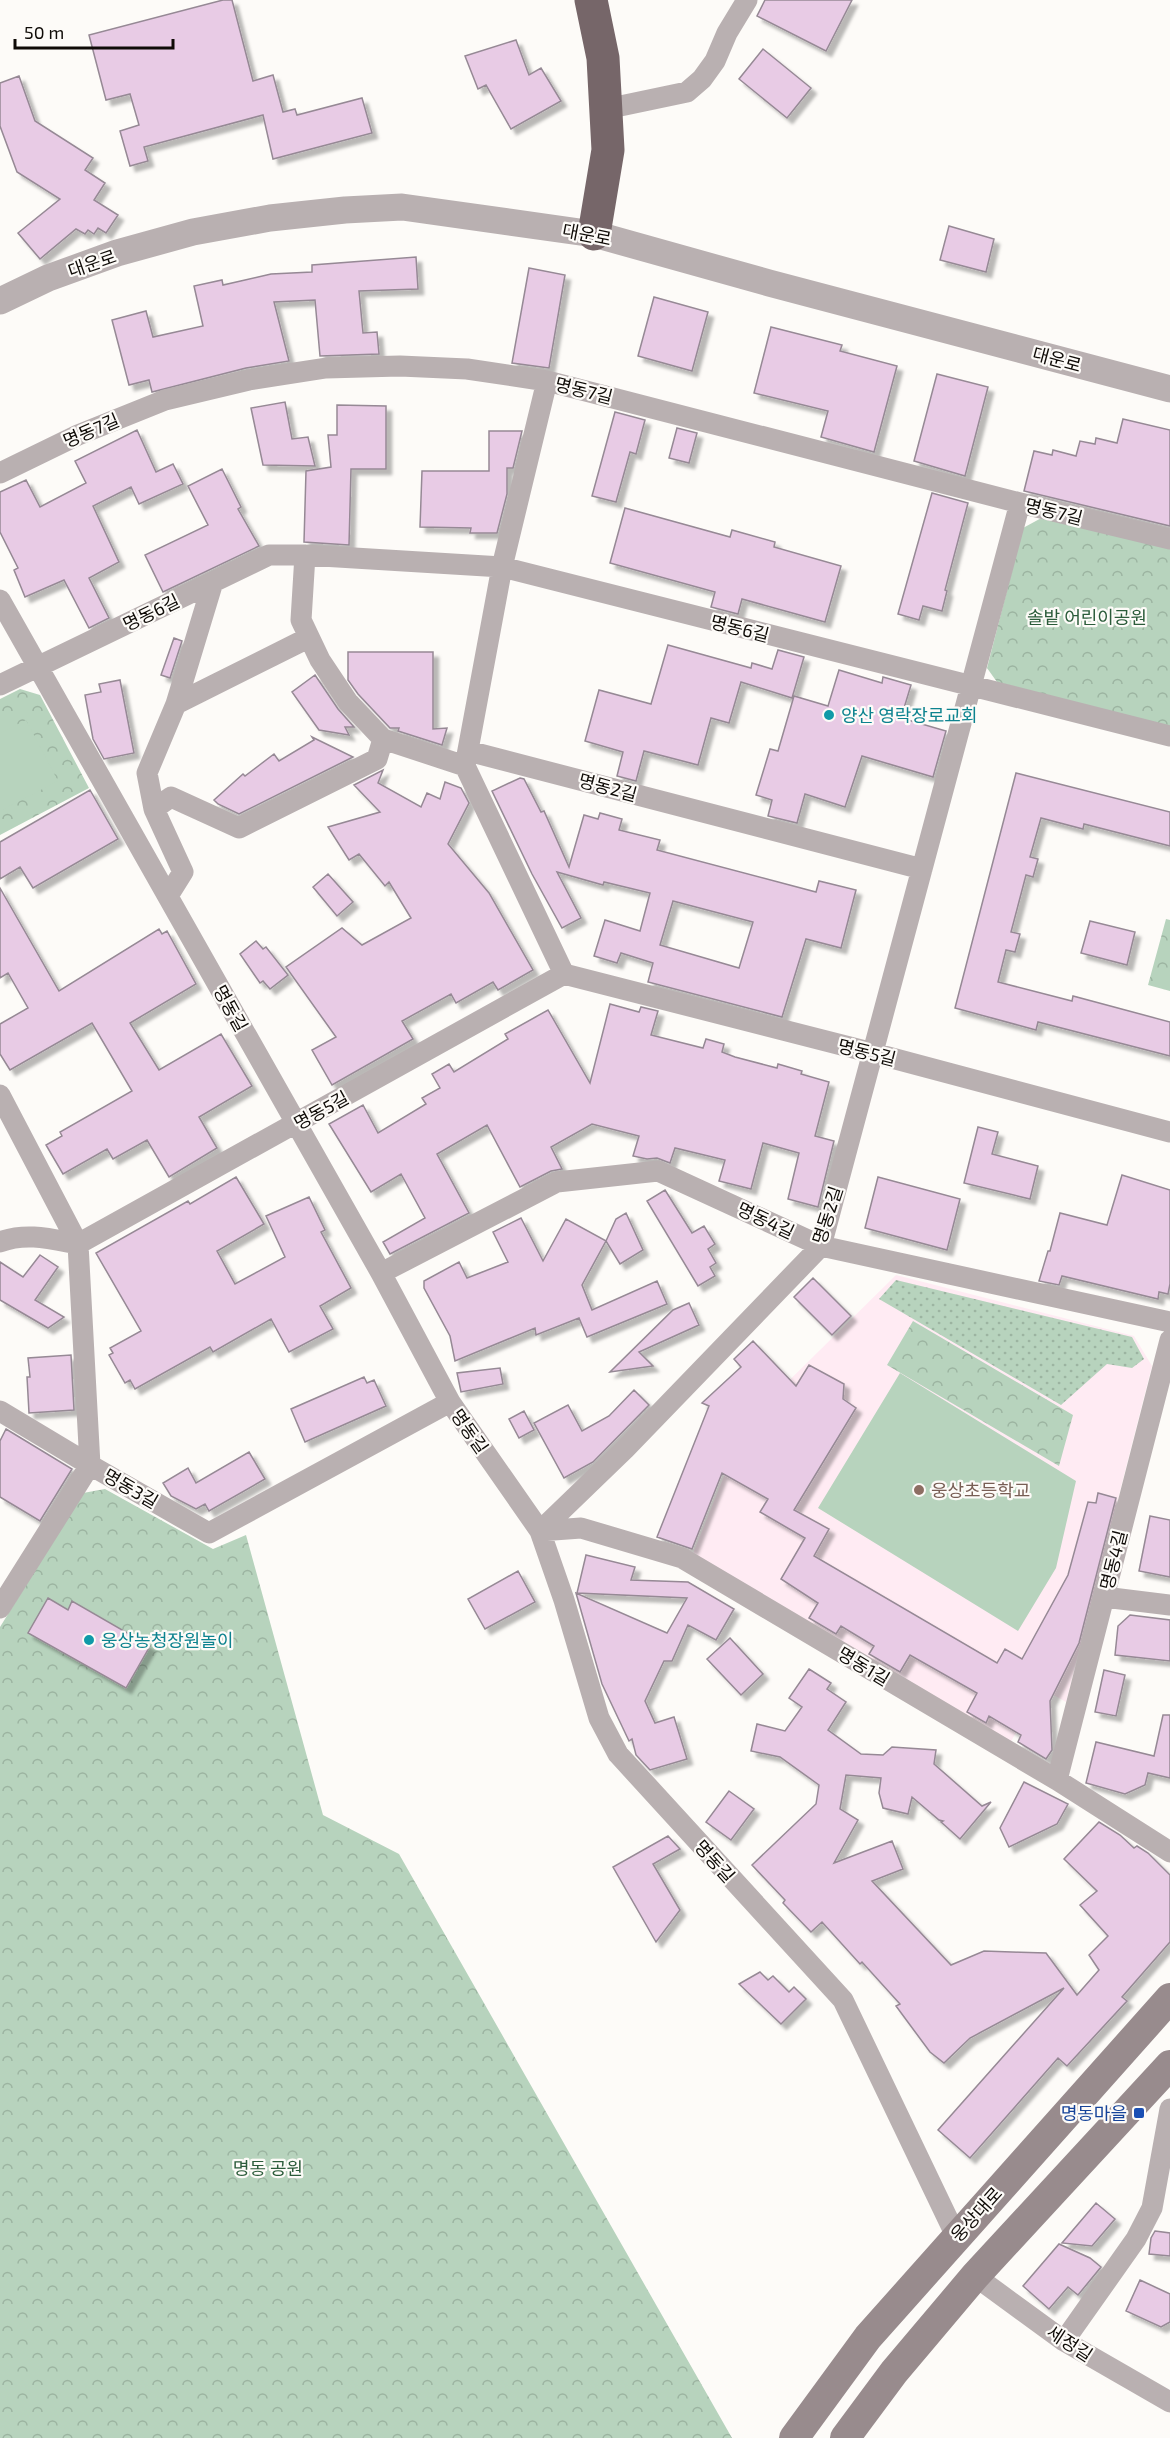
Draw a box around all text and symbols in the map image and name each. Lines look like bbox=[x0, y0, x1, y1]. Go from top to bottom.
scale bar bbox=[15, 12, 172, 50]
text: 50 m bbox=[24, 21, 64, 43]
street label: 대운로 bbox=[561, 218, 613, 250]
street label: 대운로 bbox=[65, 245, 119, 281]
street label: 대운로 bbox=[1030, 342, 1084, 376]
street label: 명동7길 bbox=[553, 372, 615, 408]
street label: 명동7길 bbox=[60, 408, 122, 452]
street label: 명동7길 bbox=[1023, 493, 1085, 529]
street label: 명동6길 bbox=[119, 589, 183, 635]
park label: 솔밭 어린이공원 bbox=[1027, 606, 1147, 628]
street label: 명동6길 bbox=[708, 610, 772, 646]
place label: 양산 영락장로교회 bbox=[841, 704, 978, 726]
marker: 양산 영락장로교회 bbox=[822, 708, 836, 722]
street label: 명동2길 bbox=[576, 769, 640, 805]
street label: 명동길 bbox=[209, 981, 253, 1035]
street label: 명동5길 bbox=[836, 1034, 898, 1070]
street label: 명동5길 bbox=[290, 1086, 352, 1134]
street label: 명동2길 bbox=[807, 1183, 847, 1247]
street label: 명동4길 bbox=[734, 1197, 798, 1243]
street label: 명동길 bbox=[447, 1404, 493, 1458]
street label: 명동3길 bbox=[100, 1464, 162, 1512]
place label: 웅상초등학교 bbox=[931, 1479, 1030, 1501]
marker: 웅상초등학교 bbox=[912, 1483, 926, 1497]
street label: 명동4길 bbox=[1095, 1528, 1131, 1592]
place label: 웅상농청장원놀이 bbox=[101, 1629, 233, 1651]
marker: 웅상농청장원놀이 bbox=[82, 1633, 96, 1647]
street label: 명동1길 bbox=[834, 1642, 894, 1690]
street label: 명동길 bbox=[690, 1835, 740, 1887]
place label: 명동마을 bbox=[1061, 2102, 1127, 2124]
marker: 명동마을 bbox=[1132, 2106, 1146, 2120]
park label: 명동 공원 bbox=[233, 2157, 303, 2179]
street label: 웅상대로 bbox=[946, 2182, 1006, 2246]
street label: 세정길 bbox=[1043, 2320, 1097, 2366]

